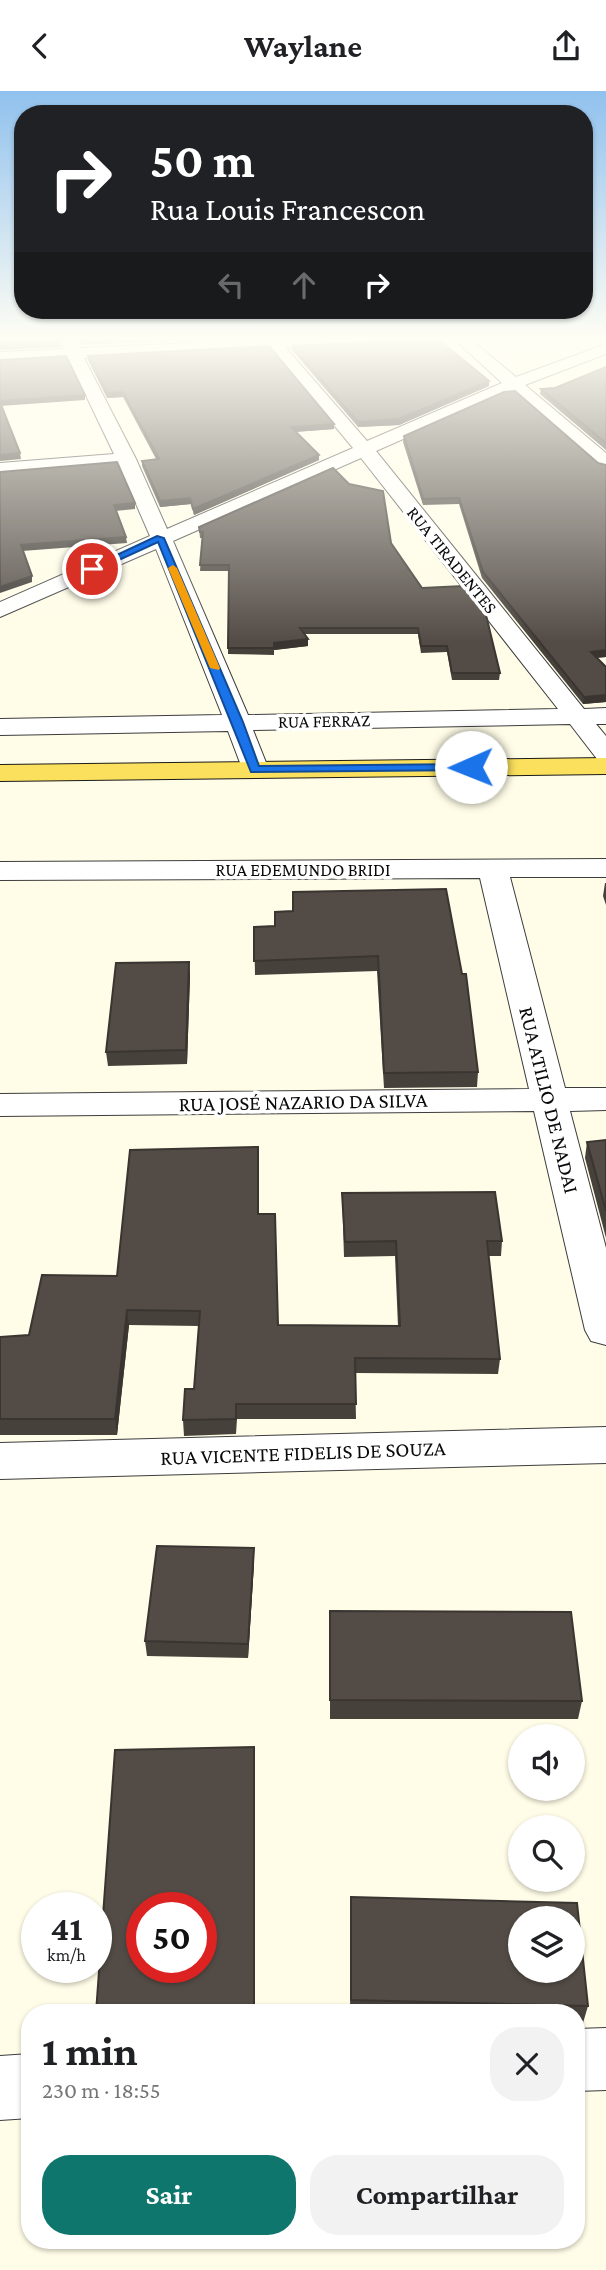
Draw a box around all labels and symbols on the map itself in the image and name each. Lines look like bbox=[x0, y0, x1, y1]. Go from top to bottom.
street label: RUA TIRADENTES bbox=[403, 503, 501, 617]
pin bbox=[62, 539, 122, 599]
street label: RUA FERRAZ bbox=[278, 710, 370, 732]
position arrow bbox=[434, 730, 508, 804]
street label: RUA EDEMUNDO BRIDI bbox=[216, 860, 390, 880]
street label: RUA ATILIO DE NADAI bbox=[514, 1004, 584, 1196]
street label: RUA JOSÉ NAZARIO DA SILVA bbox=[178, 1088, 428, 1116]
street label: RUA VICENTE FIDELIS DE SOUZA bbox=[160, 1436, 446, 1470]
speed limit sign: 50 bbox=[126, 1892, 217, 1983]

